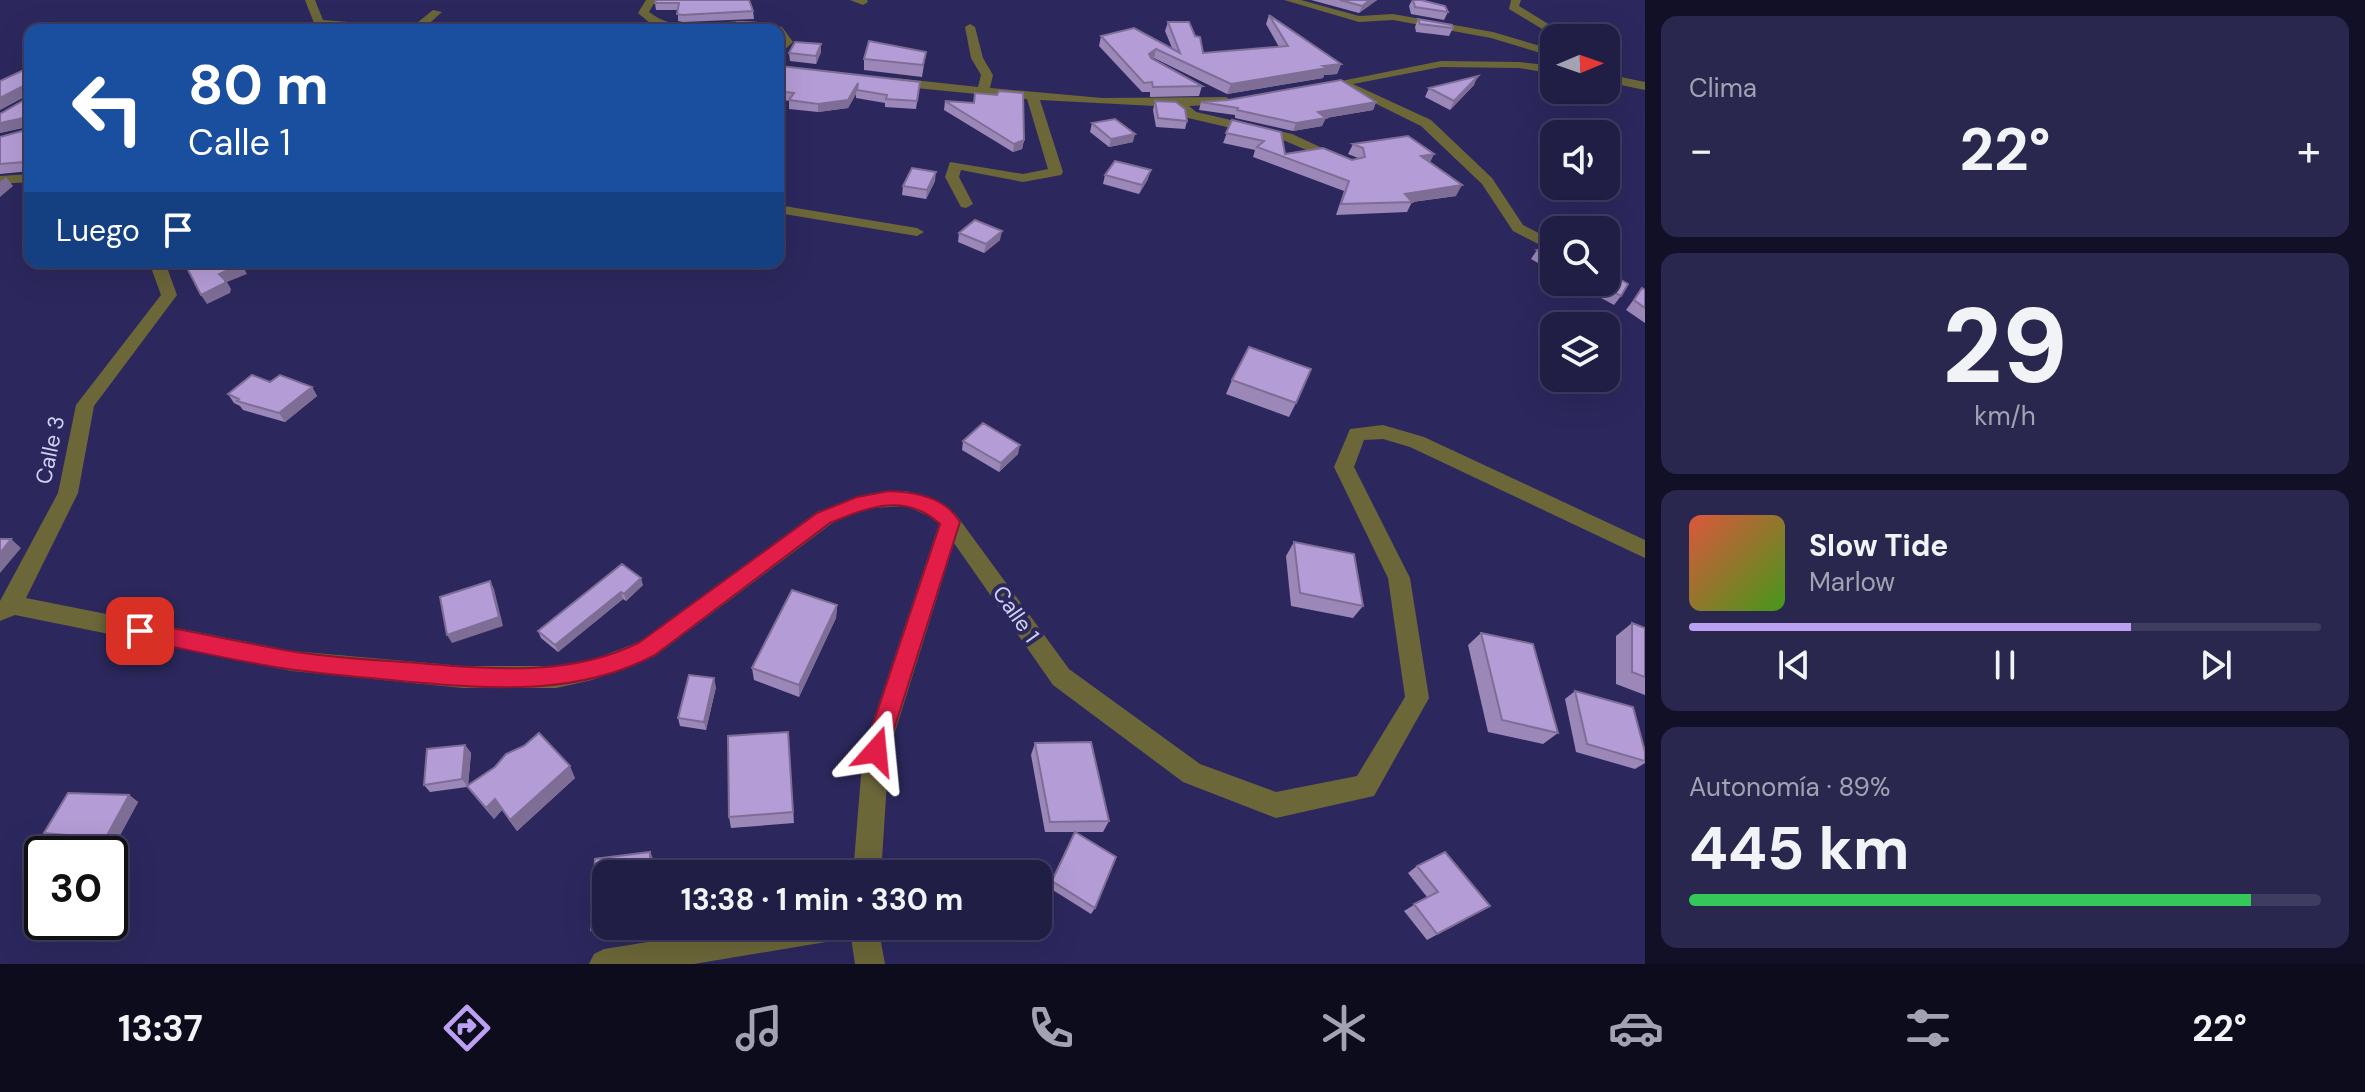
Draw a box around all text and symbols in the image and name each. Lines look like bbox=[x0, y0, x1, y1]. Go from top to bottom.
north arrow bbox=[1540, 24, 1620, 104]
map controls bbox=[1540, 24, 1620, 392]
text: 80 m bbox=[188, 48, 329, 121]
icon: left bbox=[56, 56, 160, 160]
text: Clima bbox=[1689, 71, 1757, 105]
text: 22° bbox=[1959, 110, 2051, 189]
text: Calle 1 bbox=[188, 119, 291, 166]
button: sound bbox=[1540, 120, 1620, 200]
text: − bbox=[1689, 121, 1713, 179]
text: + bbox=[2297, 121, 2321, 179]
icon: arrive bbox=[156, 208, 200, 252]
text: Luego bbox=[56, 211, 140, 250]
button: search bbox=[1540, 216, 1620, 296]
text: 29 bbox=[1942, 279, 2068, 414]
button: layers bbox=[1540, 312, 1620, 392]
text: km/h bbox=[1974, 399, 2036, 433]
street label: Calle 3 bbox=[29, 413, 71, 487]
text: Slow Tide bbox=[1809, 526, 1948, 565]
text: Marlow bbox=[1809, 565, 1895, 599]
street label: Calle 1 bbox=[986, 580, 1046, 648]
pin bbox=[106, 597, 174, 665]
icon: arrive bbox=[118, 609, 162, 653]
icon: previous bbox=[1772, 643, 1816, 687]
icon: pause bbox=[1983, 643, 2027, 687]
icon: next bbox=[2194, 643, 2238, 687]
position arrow bbox=[834, 709, 918, 793]
text: Autonomía · 89% bbox=[1689, 770, 1890, 804]
text: 445 km bbox=[1689, 809, 1910, 888]
speed limit sign: 30 bbox=[24, 836, 128, 940]
text: 13:38 · 1 min · 330 m bbox=[681, 880, 963, 919]
icon: directions bbox=[439, 1000, 495, 1056]
icon: music bbox=[731, 1000, 787, 1056]
icon: phone bbox=[1023, 1000, 1079, 1056]
icon: climate bbox=[1316, 1000, 1372, 1056]
icon: car bbox=[1608, 1000, 1664, 1056]
icon: filters bbox=[1900, 1000, 1956, 1056]
text: 13:37 bbox=[118, 1005, 203, 1052]
text: 22° bbox=[2192, 1005, 2247, 1052]

